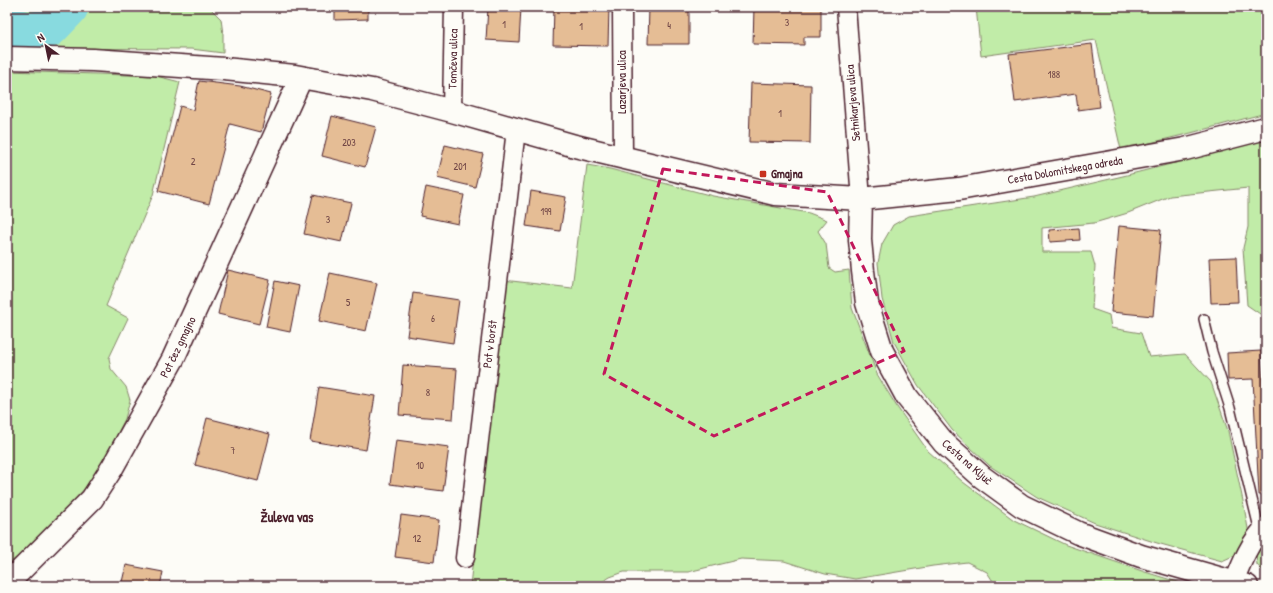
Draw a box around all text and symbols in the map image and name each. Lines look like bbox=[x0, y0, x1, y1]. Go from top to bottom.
house number: 3 bbox=[785, 16, 790, 29]
house number: 1 bbox=[502, 18, 506, 31]
house number: 4 bbox=[667, 19, 671, 32]
house number: 1 bbox=[579, 20, 583, 33]
north arrow bbox=[26, 26, 66, 66]
street label: Tomčeva ulica bbox=[443, 28, 462, 89]
text: N bbox=[34, 30, 47, 45]
street label: Lazarjeva ulica bbox=[613, 50, 630, 114]
street label: Setnikarjeva ulica bbox=[841, 64, 864, 142]
house number: 188 bbox=[1048, 68, 1060, 81]
house number: 1 bbox=[778, 107, 782, 120]
house number: 203 bbox=[342, 136, 356, 149]
street label: Cesta Dolomitskega odreda bbox=[1006, 151, 1124, 188]
house number: 2 bbox=[191, 155, 196, 168]
house number: 201 bbox=[454, 160, 467, 173]
place label: Gmajna bbox=[771, 165, 803, 182]
marker: Gmajna bbox=[758, 169, 768, 179]
house number: 199 bbox=[541, 205, 552, 218]
house number: 3 bbox=[326, 213, 331, 226]
house number: 5 bbox=[346, 296, 351, 309]
house number: 6 bbox=[431, 312, 435, 325]
street label: Pot čez gmajno bbox=[155, 313, 200, 380]
street label: Pot v boršt bbox=[478, 318, 501, 369]
house number: 8 bbox=[426, 386, 430, 399]
street label: Cesta na Ključ bbox=[938, 435, 997, 489]
house number: 7 bbox=[231, 444, 236, 457]
house number: 10 bbox=[416, 459, 425, 472]
district label: Žuleva vas bbox=[261, 507, 314, 526]
house number: 12 bbox=[413, 532, 421, 545]

